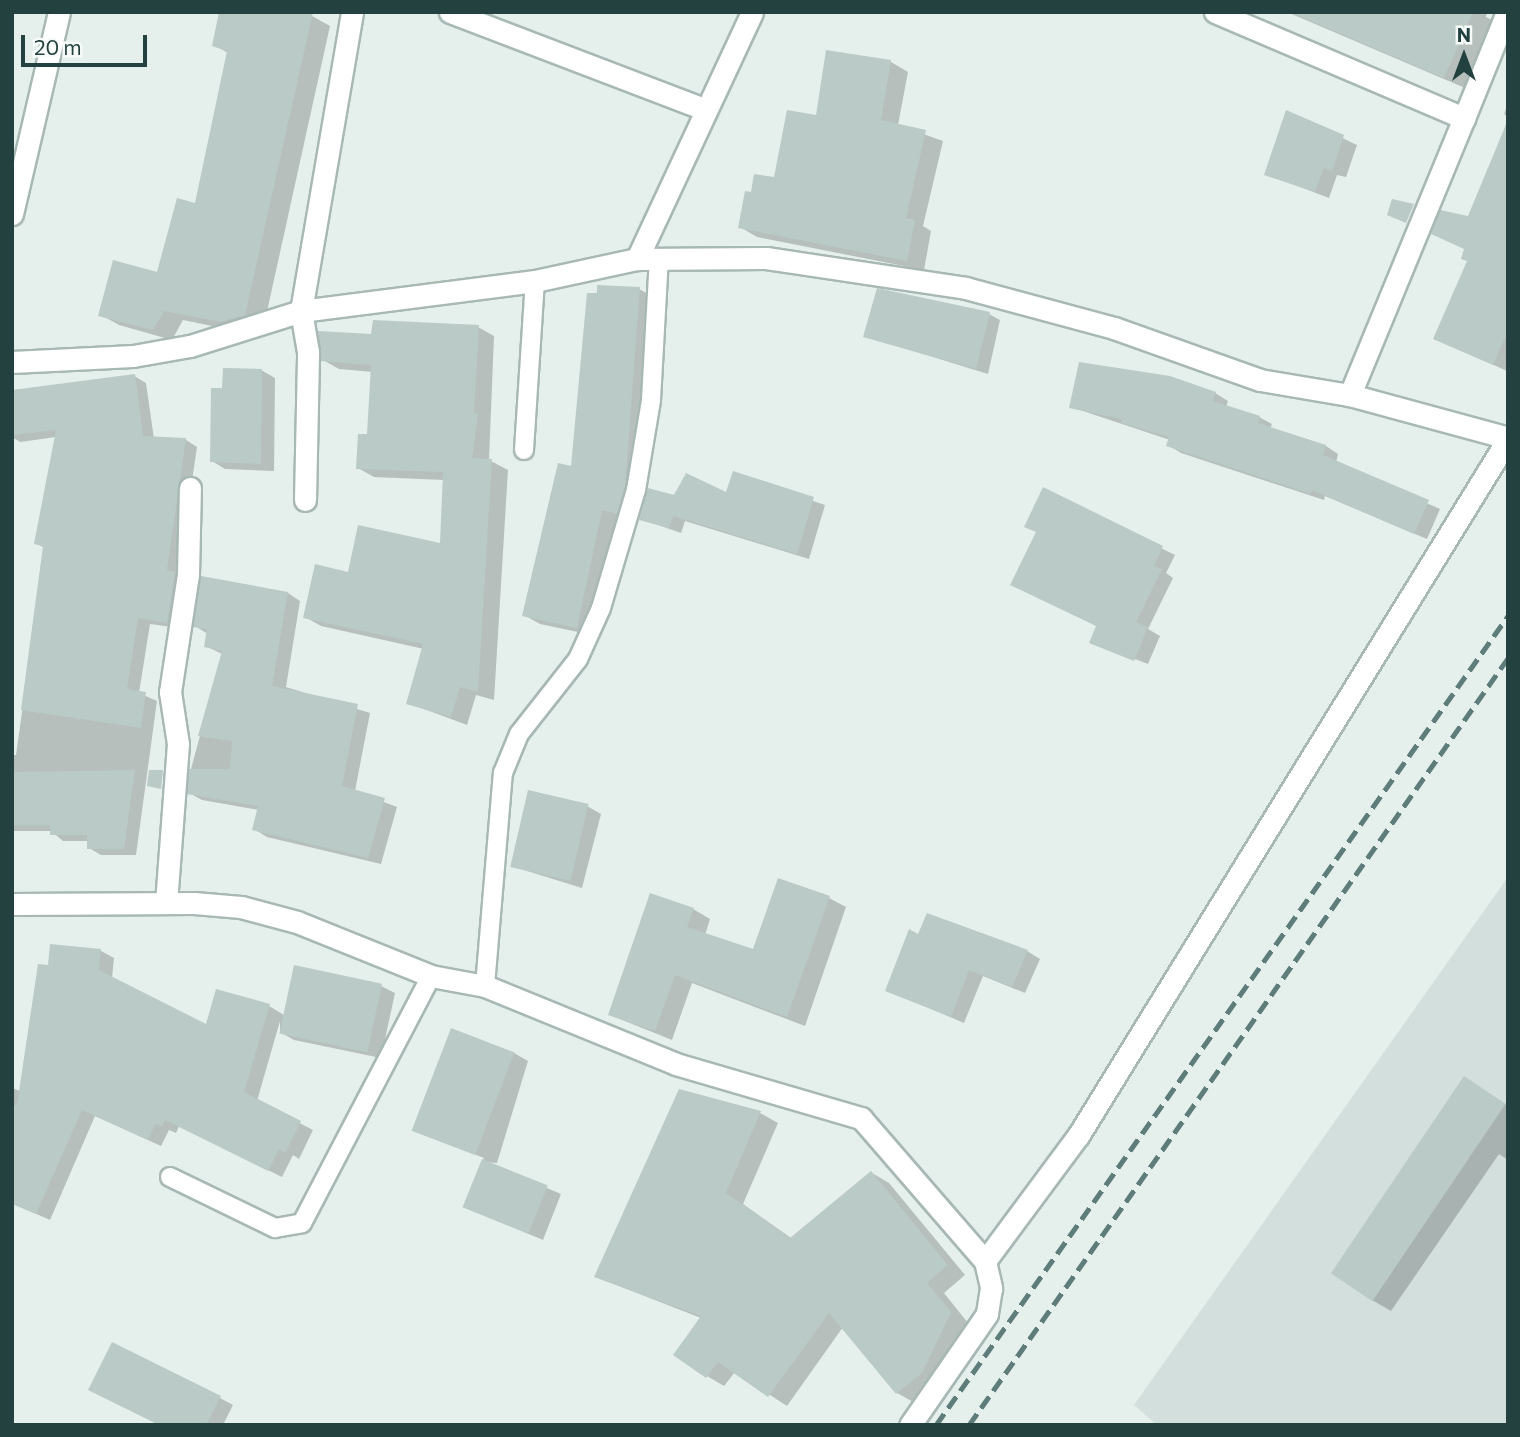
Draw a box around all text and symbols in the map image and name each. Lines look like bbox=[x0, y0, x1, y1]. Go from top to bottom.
scale bar bbox=[24, 21, 150, 65]
north arrow bbox=[1429, 21, 1499, 91]
text: N bbox=[1457, 23, 1471, 46]
text: 20 m bbox=[34, 34, 82, 59]

